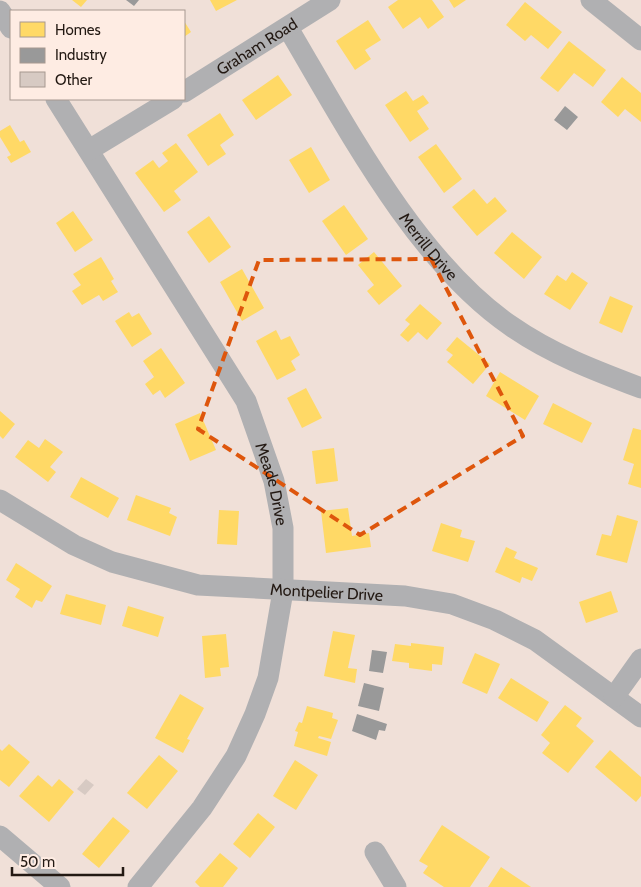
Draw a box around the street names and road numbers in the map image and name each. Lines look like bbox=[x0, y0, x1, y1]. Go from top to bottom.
street label: Graham Road bbox=[213, 14, 301, 79]
street label: Merrill Drive bbox=[395, 209, 462, 284]
street label: Meade Drive bbox=[251, 440, 291, 527]
street label: Montpelier Drive bbox=[270, 580, 383, 605]

